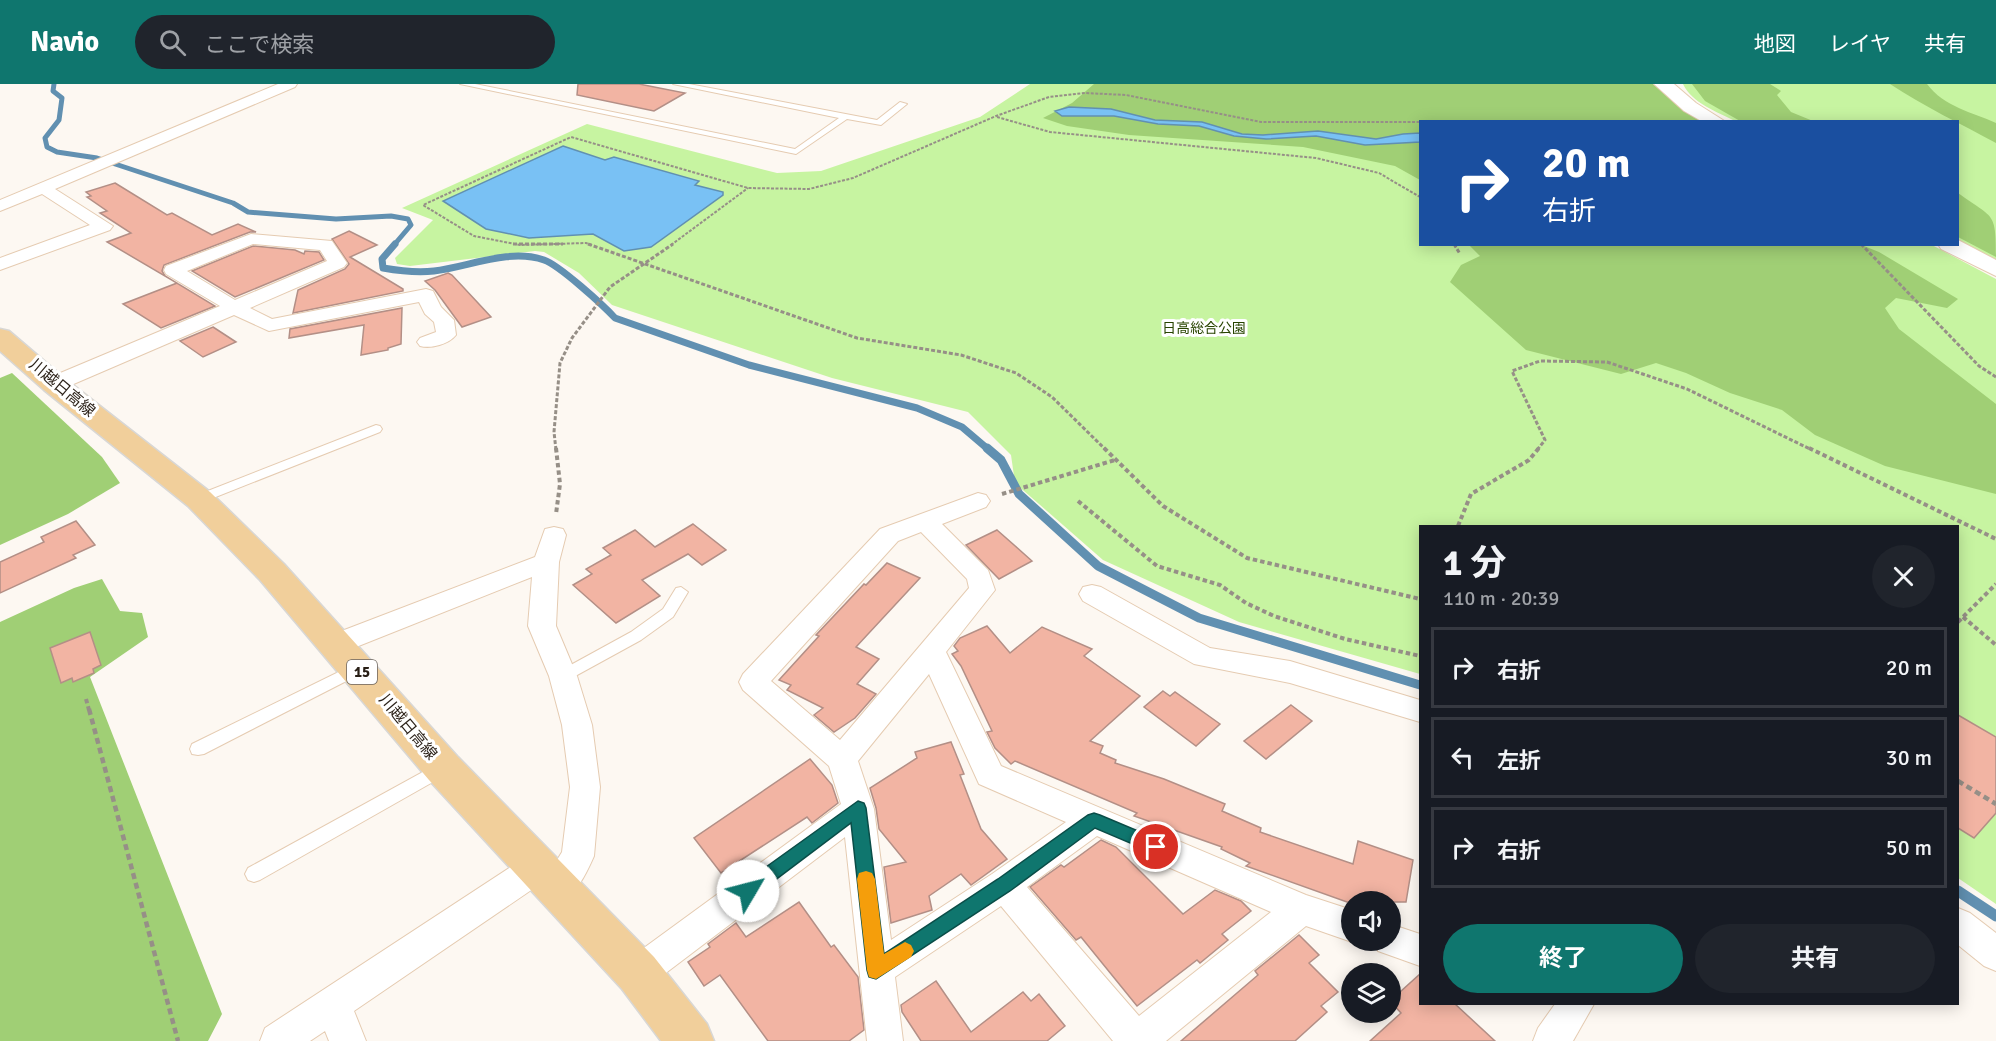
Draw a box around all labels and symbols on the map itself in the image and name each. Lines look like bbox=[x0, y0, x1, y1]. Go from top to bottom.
park label: 日高総合公園 bbox=[1162, 320, 1246, 337]
street label: 川越日高線 bbox=[25, 355, 99, 421]
road number: 15 bbox=[347, 660, 377, 684]
street label: 川越日高線 bbox=[375, 690, 441, 764]
pin bbox=[1130, 821, 1181, 872]
position arrow bbox=[716, 859, 780, 923]

